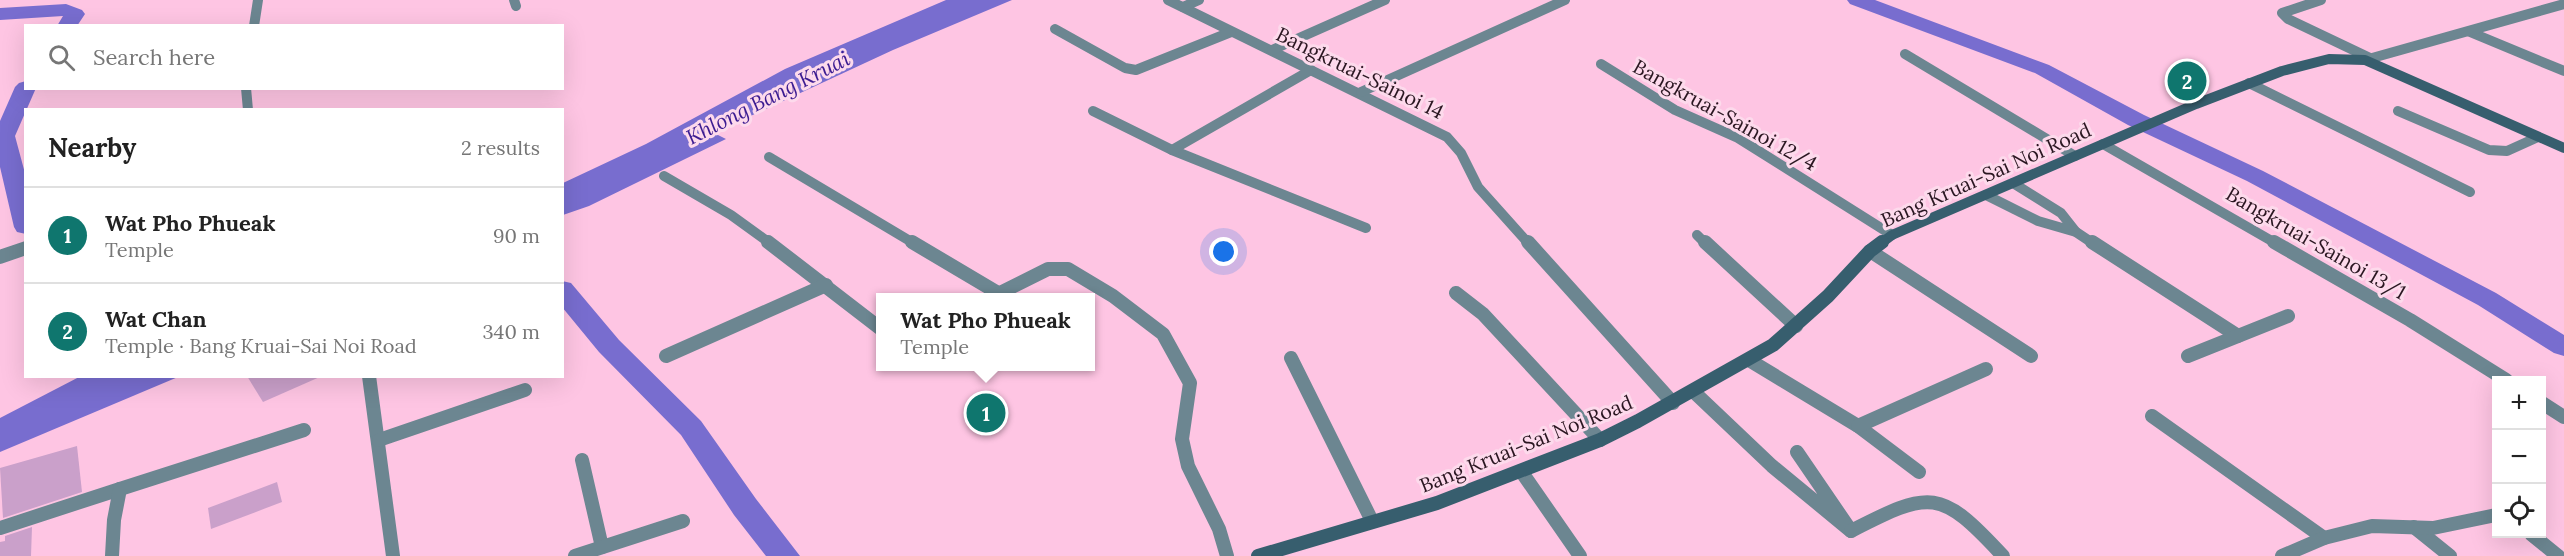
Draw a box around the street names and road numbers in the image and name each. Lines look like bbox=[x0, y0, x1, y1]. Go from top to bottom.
street label: Bangkruai-Sainoi 14 bbox=[1272, 21, 1448, 124]
street label: Bangkruai-Sainoi 12/4 bbox=[1628, 54, 1822, 177]
street label: Bang Kruai-Sai Noi Road bbox=[1877, 117, 2095, 232]
street label: Bangkruai-Sainoi 13/1 bbox=[2221, 181, 2411, 305]
street label: Bang Kruai-Sai Noi Road bbox=[1416, 389, 1636, 498]

